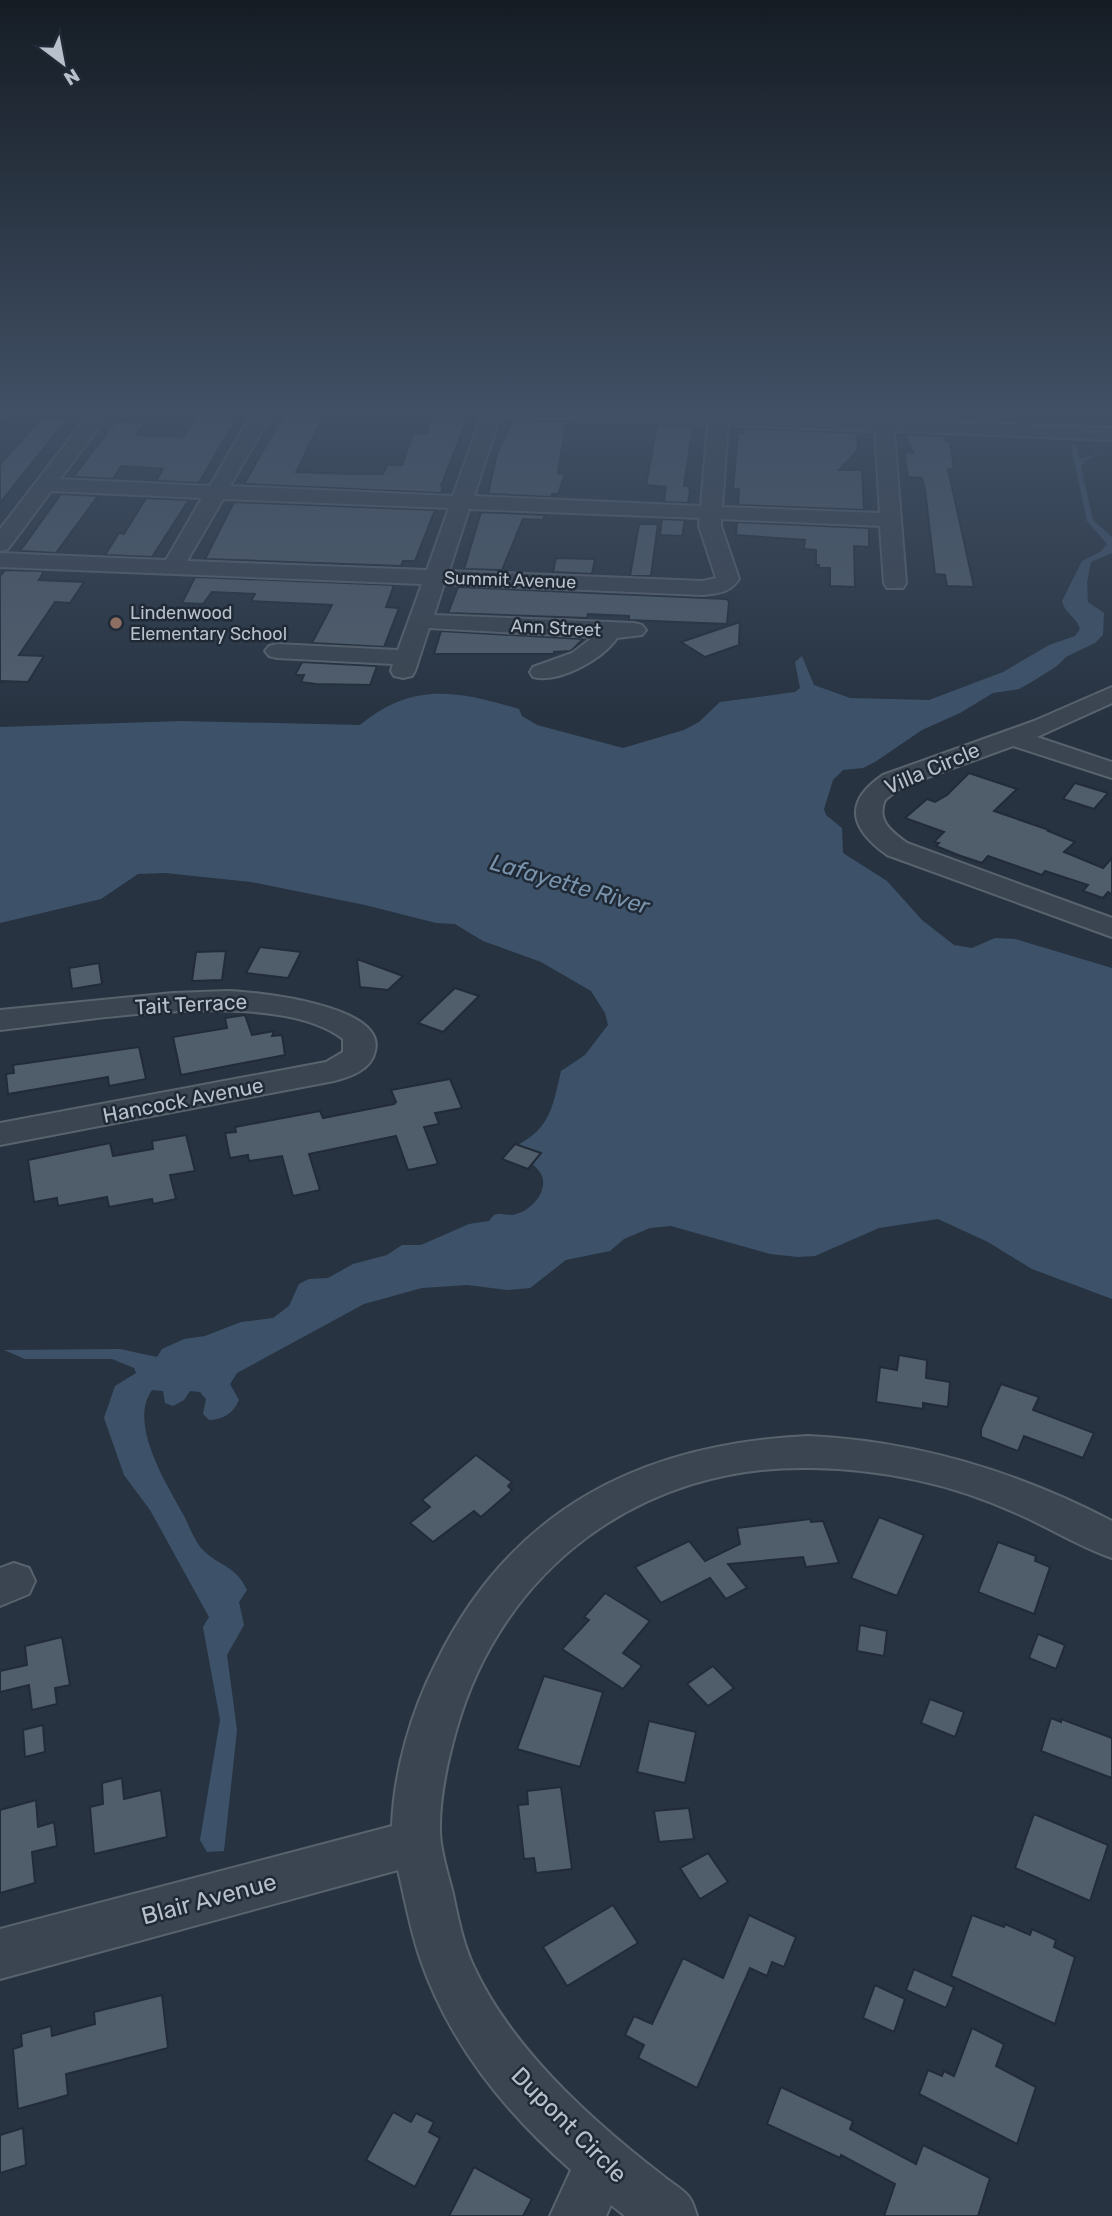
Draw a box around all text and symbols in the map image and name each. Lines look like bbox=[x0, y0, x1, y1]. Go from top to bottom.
north arrow bbox=[28, 28, 98, 98]
text: N bbox=[60, 64, 84, 90]
street label: Summit Avenue bbox=[443, 567, 577, 593]
place label: Lindenwood Elementary School bbox=[130, 602, 287, 645]
marker: Lindenwood Elementary School bbox=[108, 615, 124, 631]
street label: Ann Street bbox=[510, 615, 602, 641]
street label: Villa Circle bbox=[881, 737, 983, 799]
water label: Lafayette River bbox=[487, 848, 654, 920]
street label: Tait Terrace bbox=[134, 989, 248, 1019]
street label: Hancock Avenue bbox=[100, 1072, 266, 1128]
street label: Blair Avenue bbox=[138, 1868, 280, 1930]
street label: Dupont Circle bbox=[505, 2061, 633, 2189]

